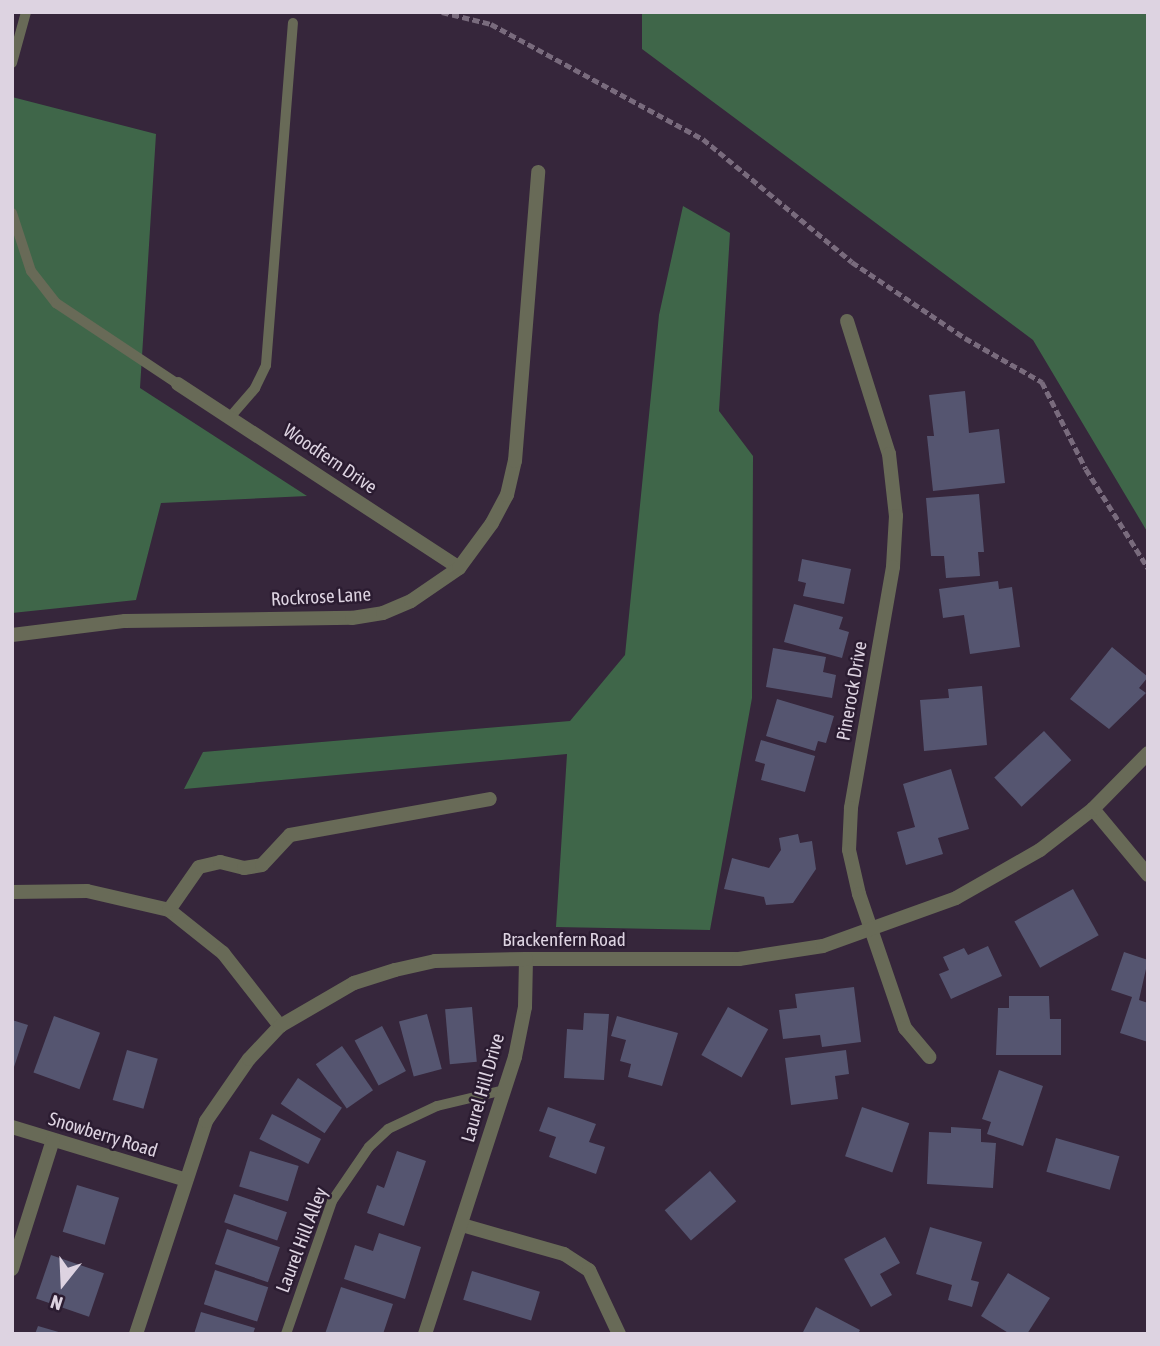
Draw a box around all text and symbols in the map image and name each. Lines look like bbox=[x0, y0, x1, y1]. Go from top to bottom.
street label: Woodfern Drive bbox=[279, 419, 381, 499]
street label: Rockrose Lane bbox=[270, 583, 372, 611]
street label: Pinerock Drive bbox=[832, 640, 872, 742]
street label: Brackenfern Road bbox=[502, 929, 626, 951]
street label: Laurel Hill Drive bbox=[457, 1031, 509, 1145]
street label: Snowberry Road bbox=[46, 1108, 160, 1162]
street label: Laurel Hill Alley bbox=[272, 1184, 332, 1296]
north arrow bbox=[28, 1248, 98, 1318]
text: N bbox=[48, 1291, 65, 1315]

